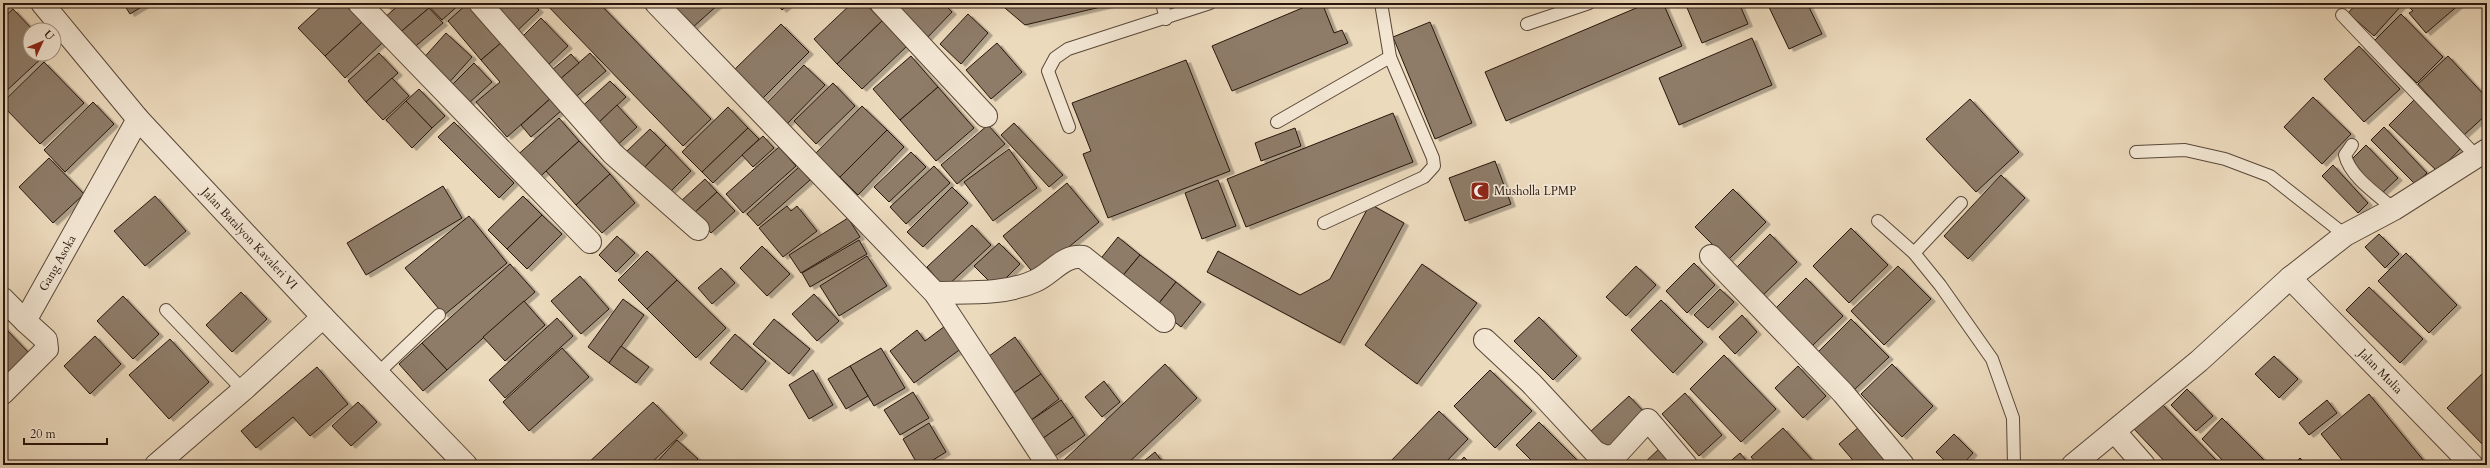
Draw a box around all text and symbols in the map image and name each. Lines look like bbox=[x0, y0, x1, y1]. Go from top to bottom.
north arrow bbox=[22, 22, 62, 62]
text: U bbox=[40, 27, 57, 44]
mosque icon: Musholla LPMP bbox=[1469, 180, 1491, 202]
street label: Jalan Batalyon Kavaleri VI bbox=[197, 183, 301, 293]
place label: Musholla LPMP bbox=[1494, 183, 1576, 199]
street label: Gang Asoka bbox=[35, 231, 80, 294]
street label: Jalan Mulia bbox=[2354, 344, 2407, 398]
scale bar bbox=[24, 420, 107, 446]
text: 20 m bbox=[30, 426, 57, 442]

